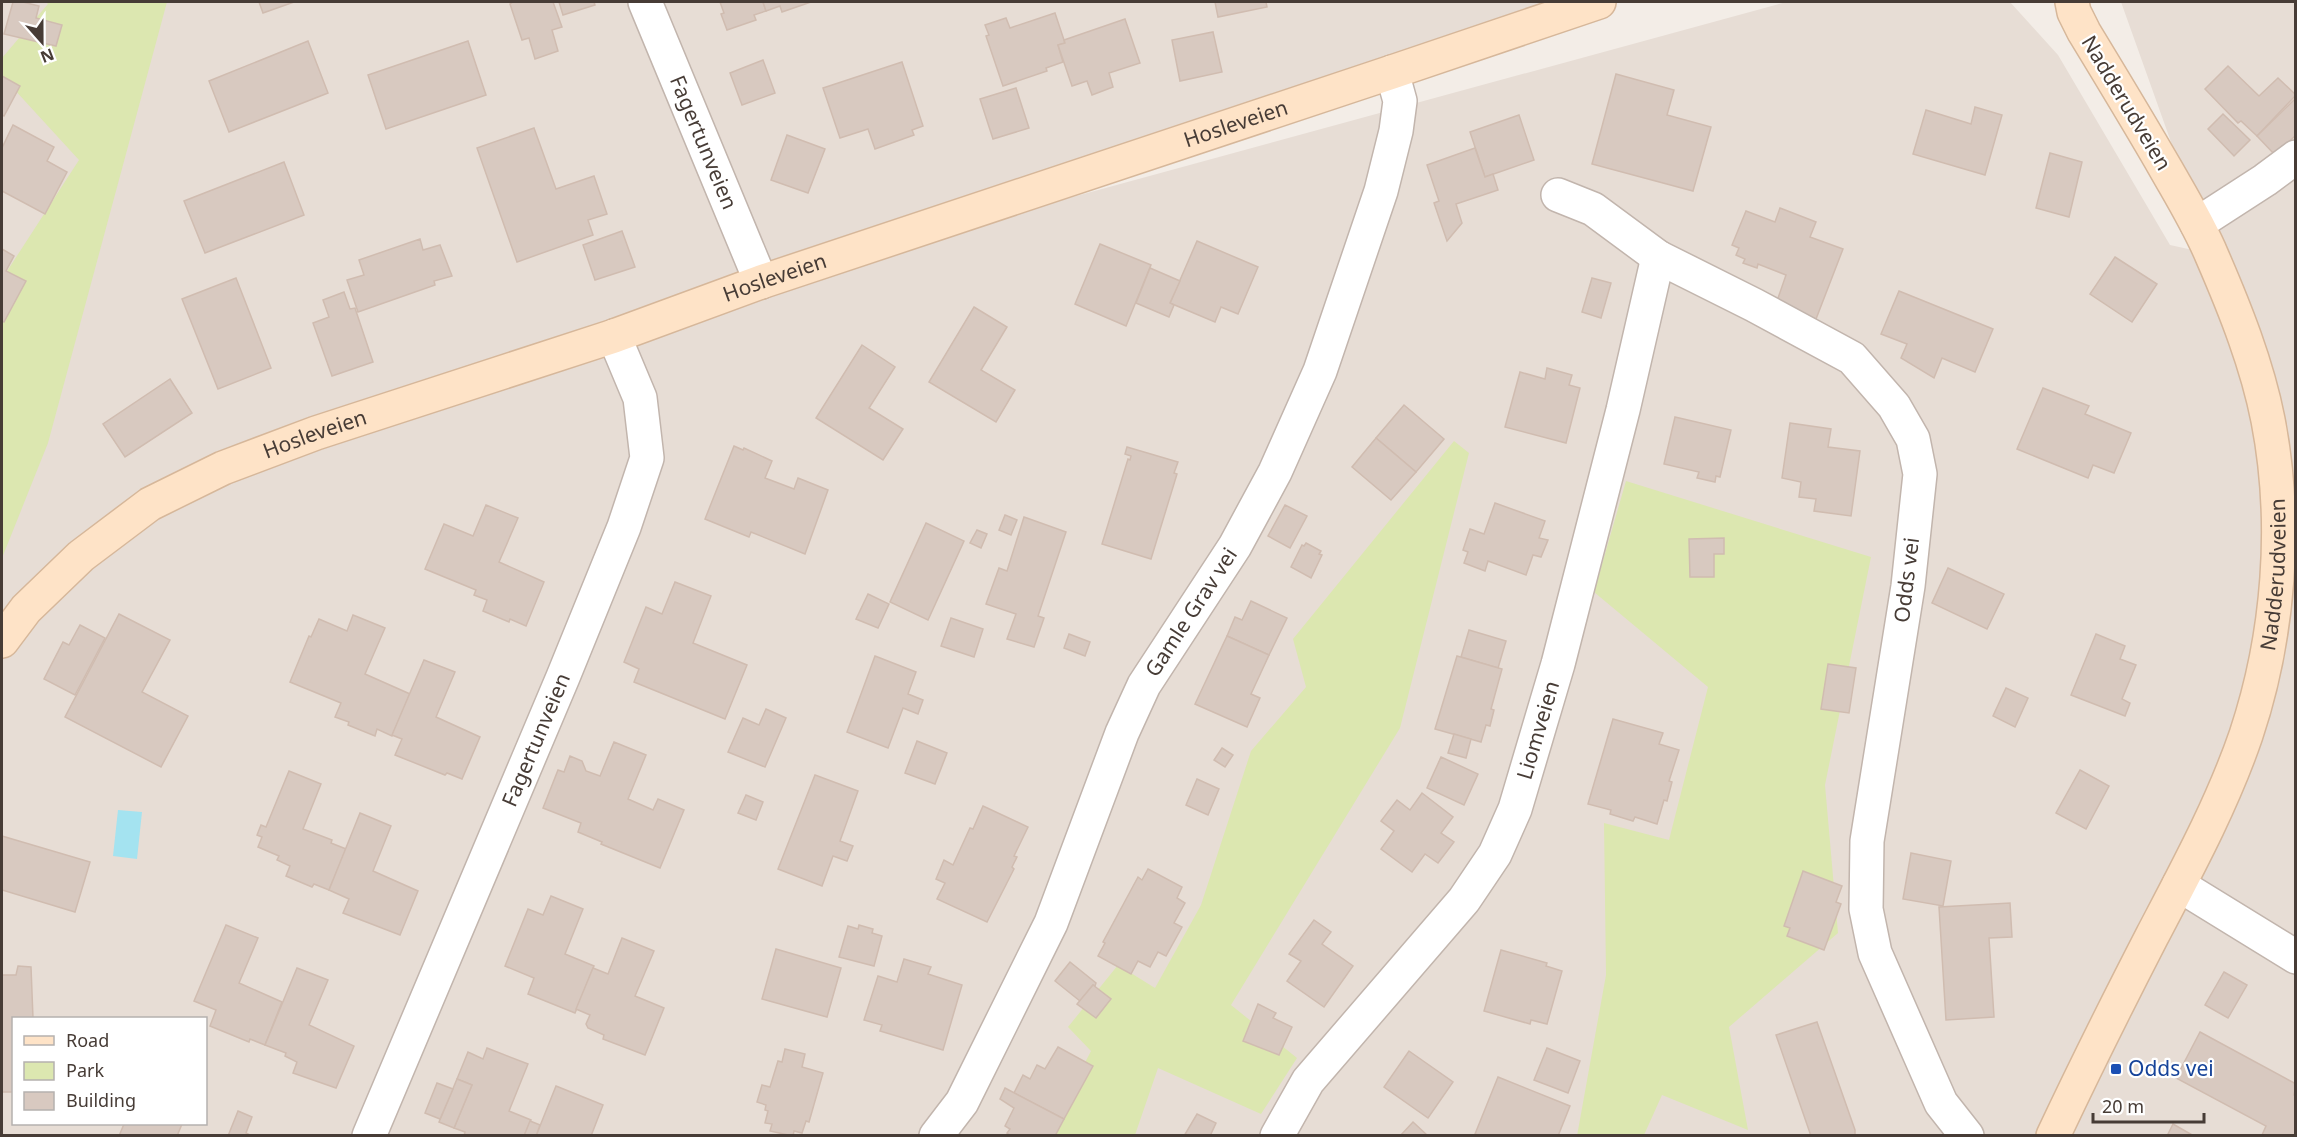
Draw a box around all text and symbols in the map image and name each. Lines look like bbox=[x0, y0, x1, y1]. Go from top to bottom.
north arrow bbox=[12, 12, 72, 72]
street label: Nadderudveien bbox=[2076, 30, 2178, 175]
text: N bbox=[37, 43, 57, 69]
street label: Fagertunveien bbox=[664, 71, 744, 213]
street label: Hosleveien bbox=[1180, 93, 1291, 153]
street label: Hosleveien bbox=[719, 246, 830, 308]
street label: Hosleveien bbox=[259, 403, 370, 465]
street label: Nadderudveien bbox=[2253, 498, 2292, 653]
street label: Odds vei bbox=[1887, 536, 1925, 624]
street label: Gamle Grav vei bbox=[1138, 542, 1243, 682]
street label: Fagertunveien bbox=[495, 668, 576, 811]
street label: Liomveien bbox=[1510, 677, 1565, 783]
legend bbox=[12, 1017, 207, 1125]
text: Road bbox=[66, 1028, 109, 1052]
place label: Odds vei bbox=[2128, 1054, 2214, 1082]
text: Park bbox=[66, 1058, 104, 1082]
marker: Odds vei bbox=[2109, 1062, 2123, 1076]
scale bar bbox=[2093, 1086, 2204, 1124]
text: Building bbox=[66, 1088, 136, 1112]
text: 20 m bbox=[2102, 1094, 2144, 1118]

